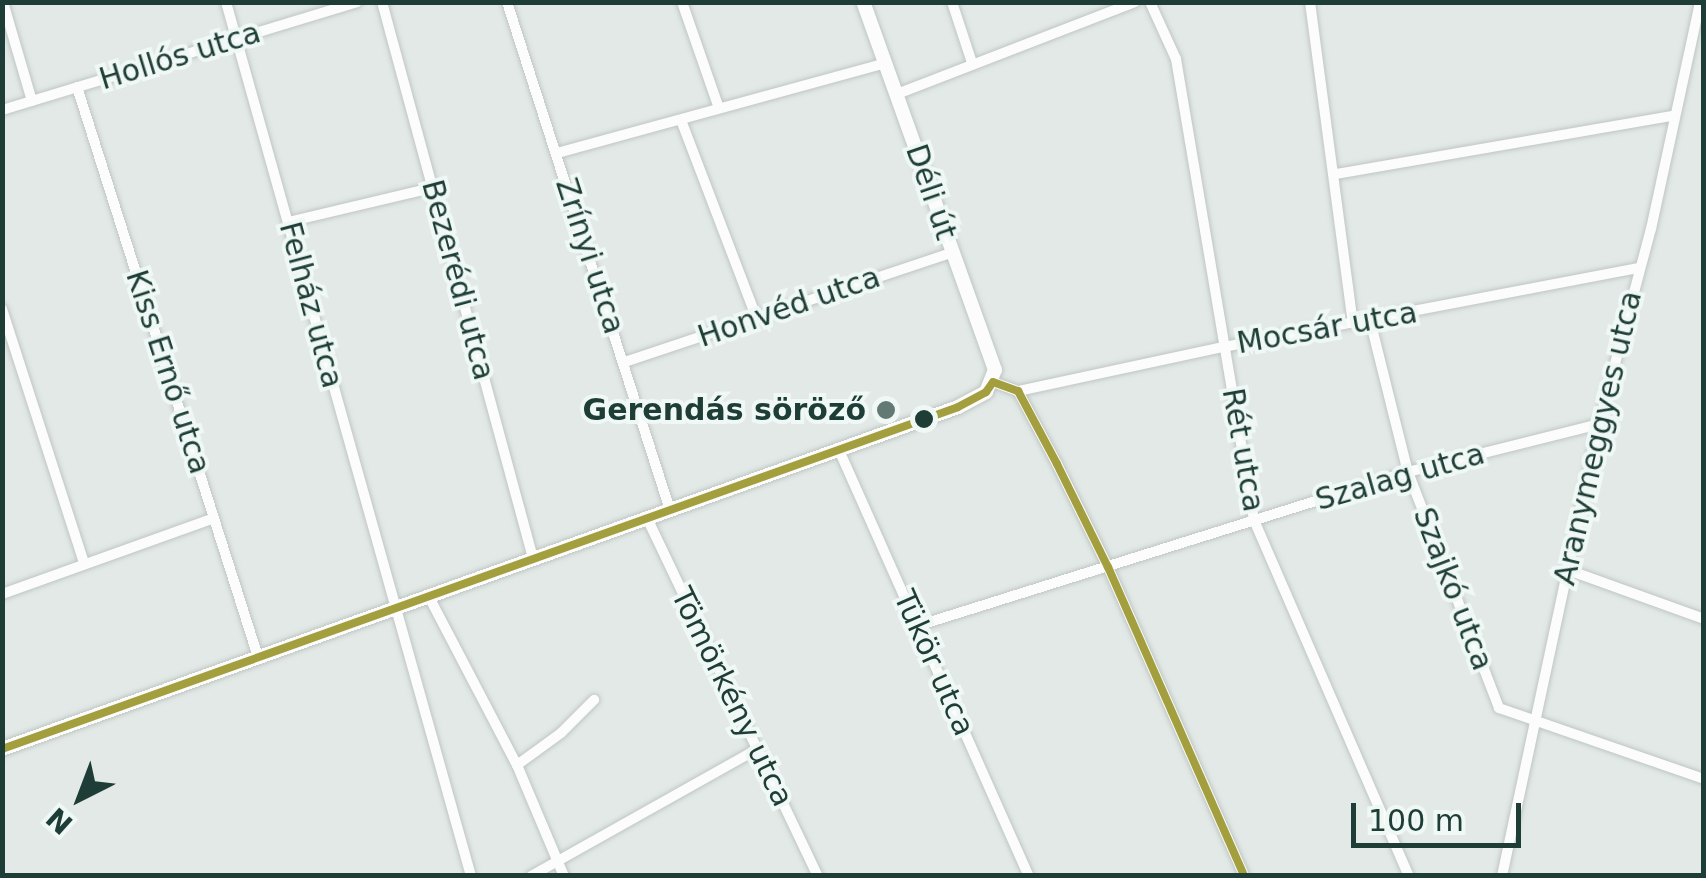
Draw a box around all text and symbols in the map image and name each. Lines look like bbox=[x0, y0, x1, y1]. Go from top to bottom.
street label: Hollós utca bbox=[95, 14, 265, 98]
street label: Déli út bbox=[898, 140, 964, 244]
street label: Zrínyi utca bbox=[548, 174, 632, 338]
street label: Bezerédi utca bbox=[414, 176, 502, 384]
street label: Felház utca bbox=[272, 218, 350, 392]
street label: Honvéd utca bbox=[693, 259, 885, 355]
street label: Kiss Ernő utca bbox=[118, 266, 218, 478]
street label: Aranymeggyes utca bbox=[1547, 287, 1649, 589]
street label: Mocsár utca bbox=[1234, 294, 1420, 362]
street label: Rét utca bbox=[1214, 385, 1272, 515]
place label: Gerendás söröző bbox=[583, 392, 866, 428]
marker: Gerendás söröző bbox=[875, 399, 897, 421]
unlabelled marker bbox=[914, 409, 934, 429]
street label: Szalag utca bbox=[1311, 436, 1489, 518]
street label: Szajkó utca bbox=[1405, 503, 1501, 675]
street label: Tömörkény utca bbox=[663, 582, 801, 812]
street label: Tükör utca bbox=[886, 585, 982, 741]
north arrow bbox=[30, 748, 130, 848]
scale bar bbox=[1356, 783, 1526, 845]
text: N bbox=[40, 801, 79, 841]
text: 100 m bbox=[1368, 803, 1464, 838]

